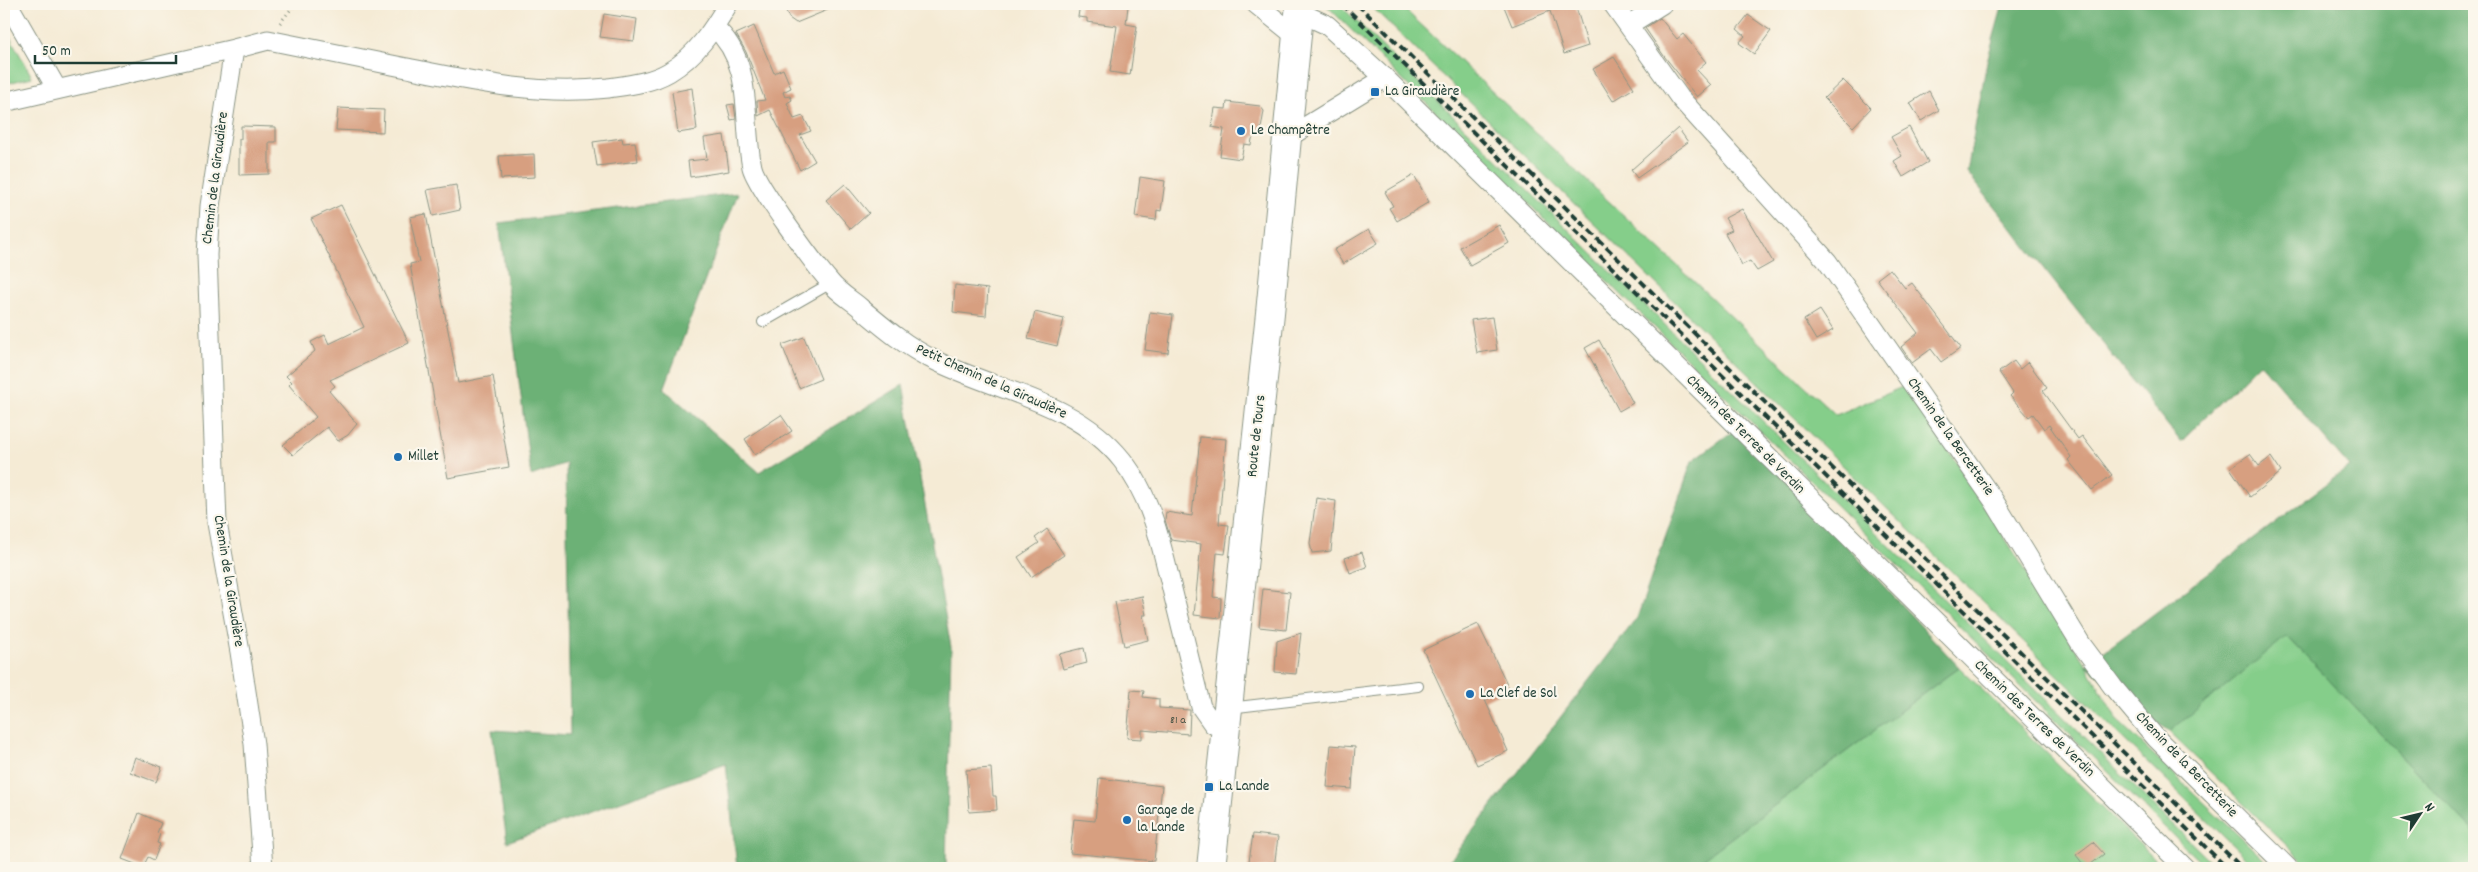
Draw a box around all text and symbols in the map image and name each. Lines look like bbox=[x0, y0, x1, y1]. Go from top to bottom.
scale bar bbox=[35, 32, 176, 64]
text: 50 m bbox=[42, 41, 71, 63]
place label: La Giraudière bbox=[1385, 81, 1460, 103]
marker: La Giraudière bbox=[1369, 86, 1381, 98]
street label: Chemin de la Giraudière bbox=[197, 110, 235, 245]
place label: Le Champêtre bbox=[1251, 120, 1330, 142]
marker: Le Champêtre bbox=[1235, 125, 1247, 137]
street label: Petit Chemin de la Giraudière bbox=[912, 339, 1071, 426]
street label: Chemin des Terres de Verdin bbox=[1680, 370, 1810, 500]
street label: Chemin de la Bercetterie bbox=[1901, 373, 1999, 501]
street label: Route de Tours bbox=[1242, 394, 1272, 478]
place label: Millet bbox=[408, 446, 439, 468]
marker: Millet bbox=[392, 451, 404, 463]
street label: Chemin de la Giraudière bbox=[207, 513, 249, 649]
street label: Chemin des Terres de Verdin bbox=[1968, 655, 2100, 783]
place label: La Clef de Sol bbox=[1480, 683, 1557, 705]
marker: La Clef de Sol bbox=[1464, 688, 1476, 700]
street label: Chemin de la Bercetterie bbox=[2129, 707, 2243, 823]
house number: 81 a bbox=[1170, 712, 1186, 729]
place label: La Lande bbox=[1219, 776, 1270, 798]
marker: La Lande bbox=[1203, 781, 1215, 793]
north arrow bbox=[2396, 790, 2446, 840]
text: N bbox=[2419, 799, 2439, 816]
place label: Garage de la Lande bbox=[1137, 800, 1195, 839]
marker: Garage de la Lande bbox=[1121, 814, 1133, 826]

